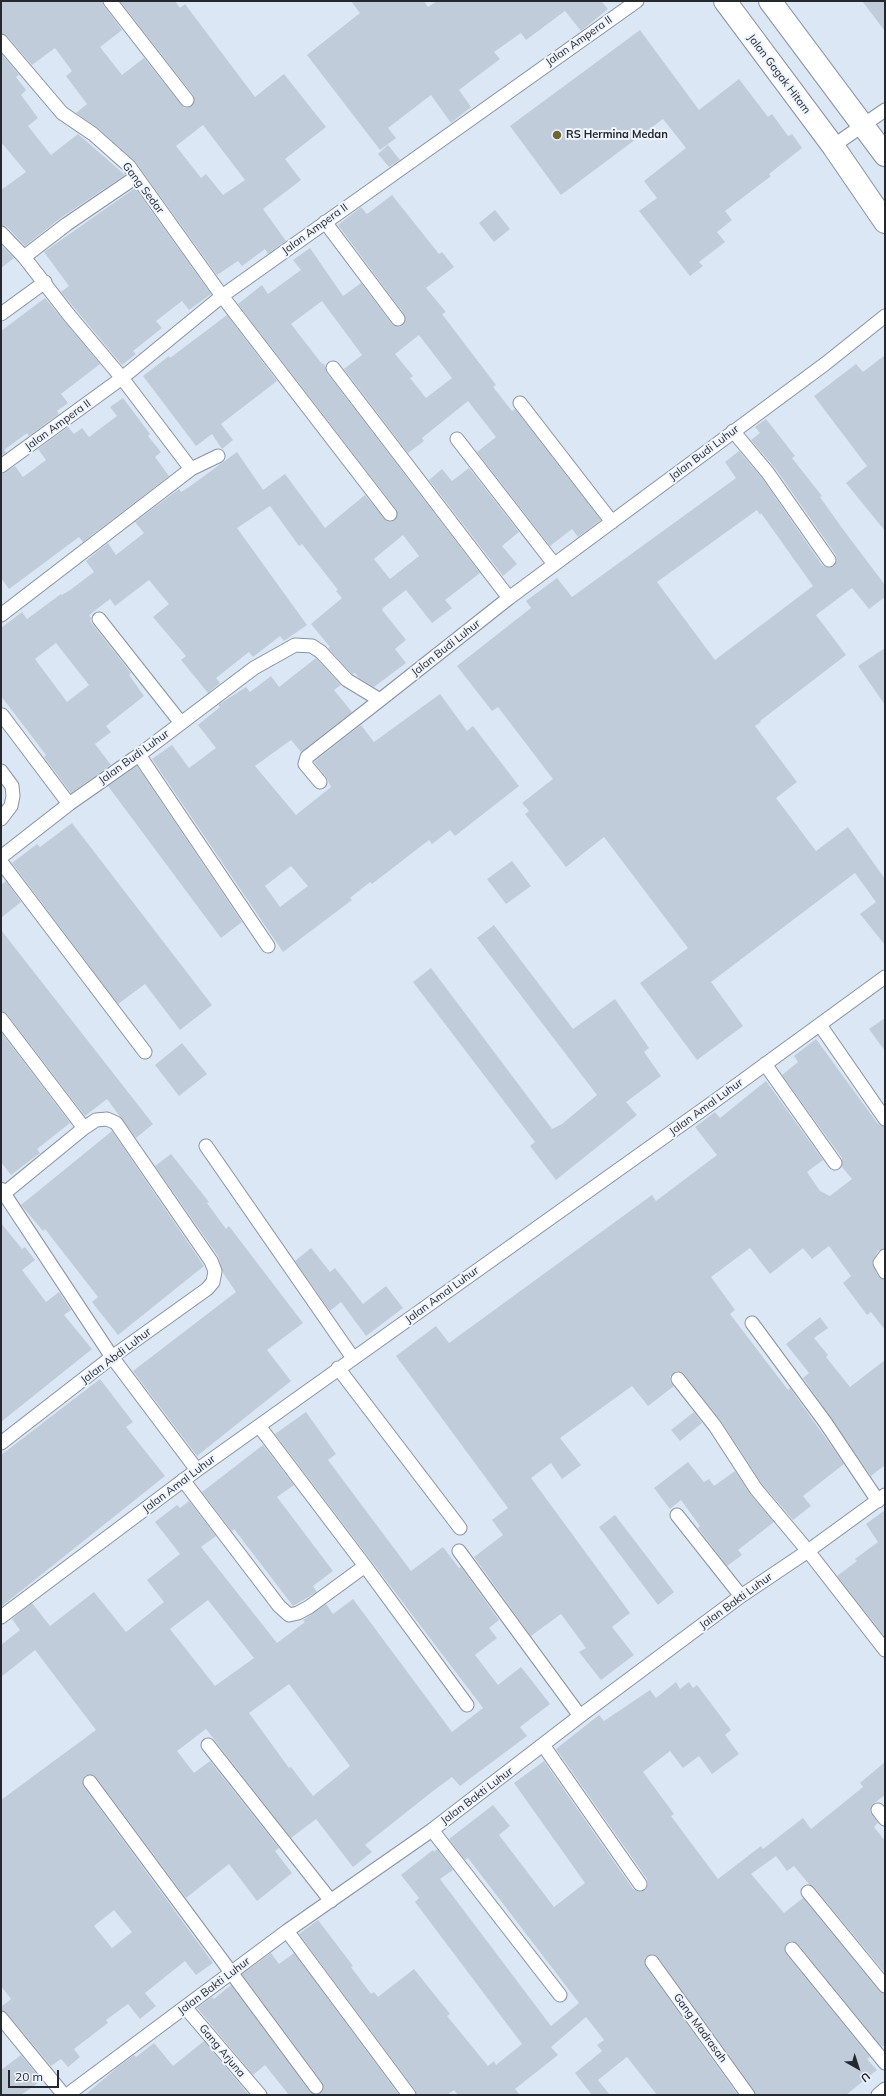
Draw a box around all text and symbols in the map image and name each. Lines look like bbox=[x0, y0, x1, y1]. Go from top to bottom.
street label: Jalan Ampera II bbox=[543, 13, 615, 69]
street label: Jalan Gagak Hitam bbox=[745, 32, 813, 116]
place label: RS Hermina Medan bbox=[566, 128, 668, 142]
marker: RS Hermina Medan bbox=[551, 129, 563, 141]
street label: Gang Sedar bbox=[119, 160, 167, 216]
street label: Jalan Ampera II bbox=[279, 201, 351, 257]
street label: Jalan Ampera II bbox=[22, 397, 94, 453]
street label: Jalan Budi Luhur bbox=[667, 423, 741, 483]
street label: Jalan Budi Luhur bbox=[409, 617, 483, 679]
street label: Jalan Budi Luhur bbox=[96, 727, 172, 787]
street label: Jalan Amal Luhur bbox=[667, 1076, 745, 1138]
street label: Jalan Amal Luhur bbox=[403, 1264, 481, 1326]
street label: Jalan Abdi Luhur bbox=[78, 1325, 154, 1387]
street label: Jalan Amal Luhur bbox=[140, 1452, 218, 1516]
street label: Jalan Bakti Luhur bbox=[697, 1570, 775, 1632]
street label: Jalan Bakti Luhur bbox=[438, 1765, 516, 1827]
street label: Jalan Bakti Luhur bbox=[175, 1955, 253, 2017]
street label: Gang Madrasah bbox=[670, 1991, 730, 2065]
street label: Gang Arjuna bbox=[196, 2022, 248, 2080]
north arrow bbox=[838, 2048, 878, 2088]
scale bar bbox=[10, 2062, 61, 2088]
text: 20 m bbox=[15, 2069, 43, 2084]
text: U bbox=[858, 2069, 873, 2085]

